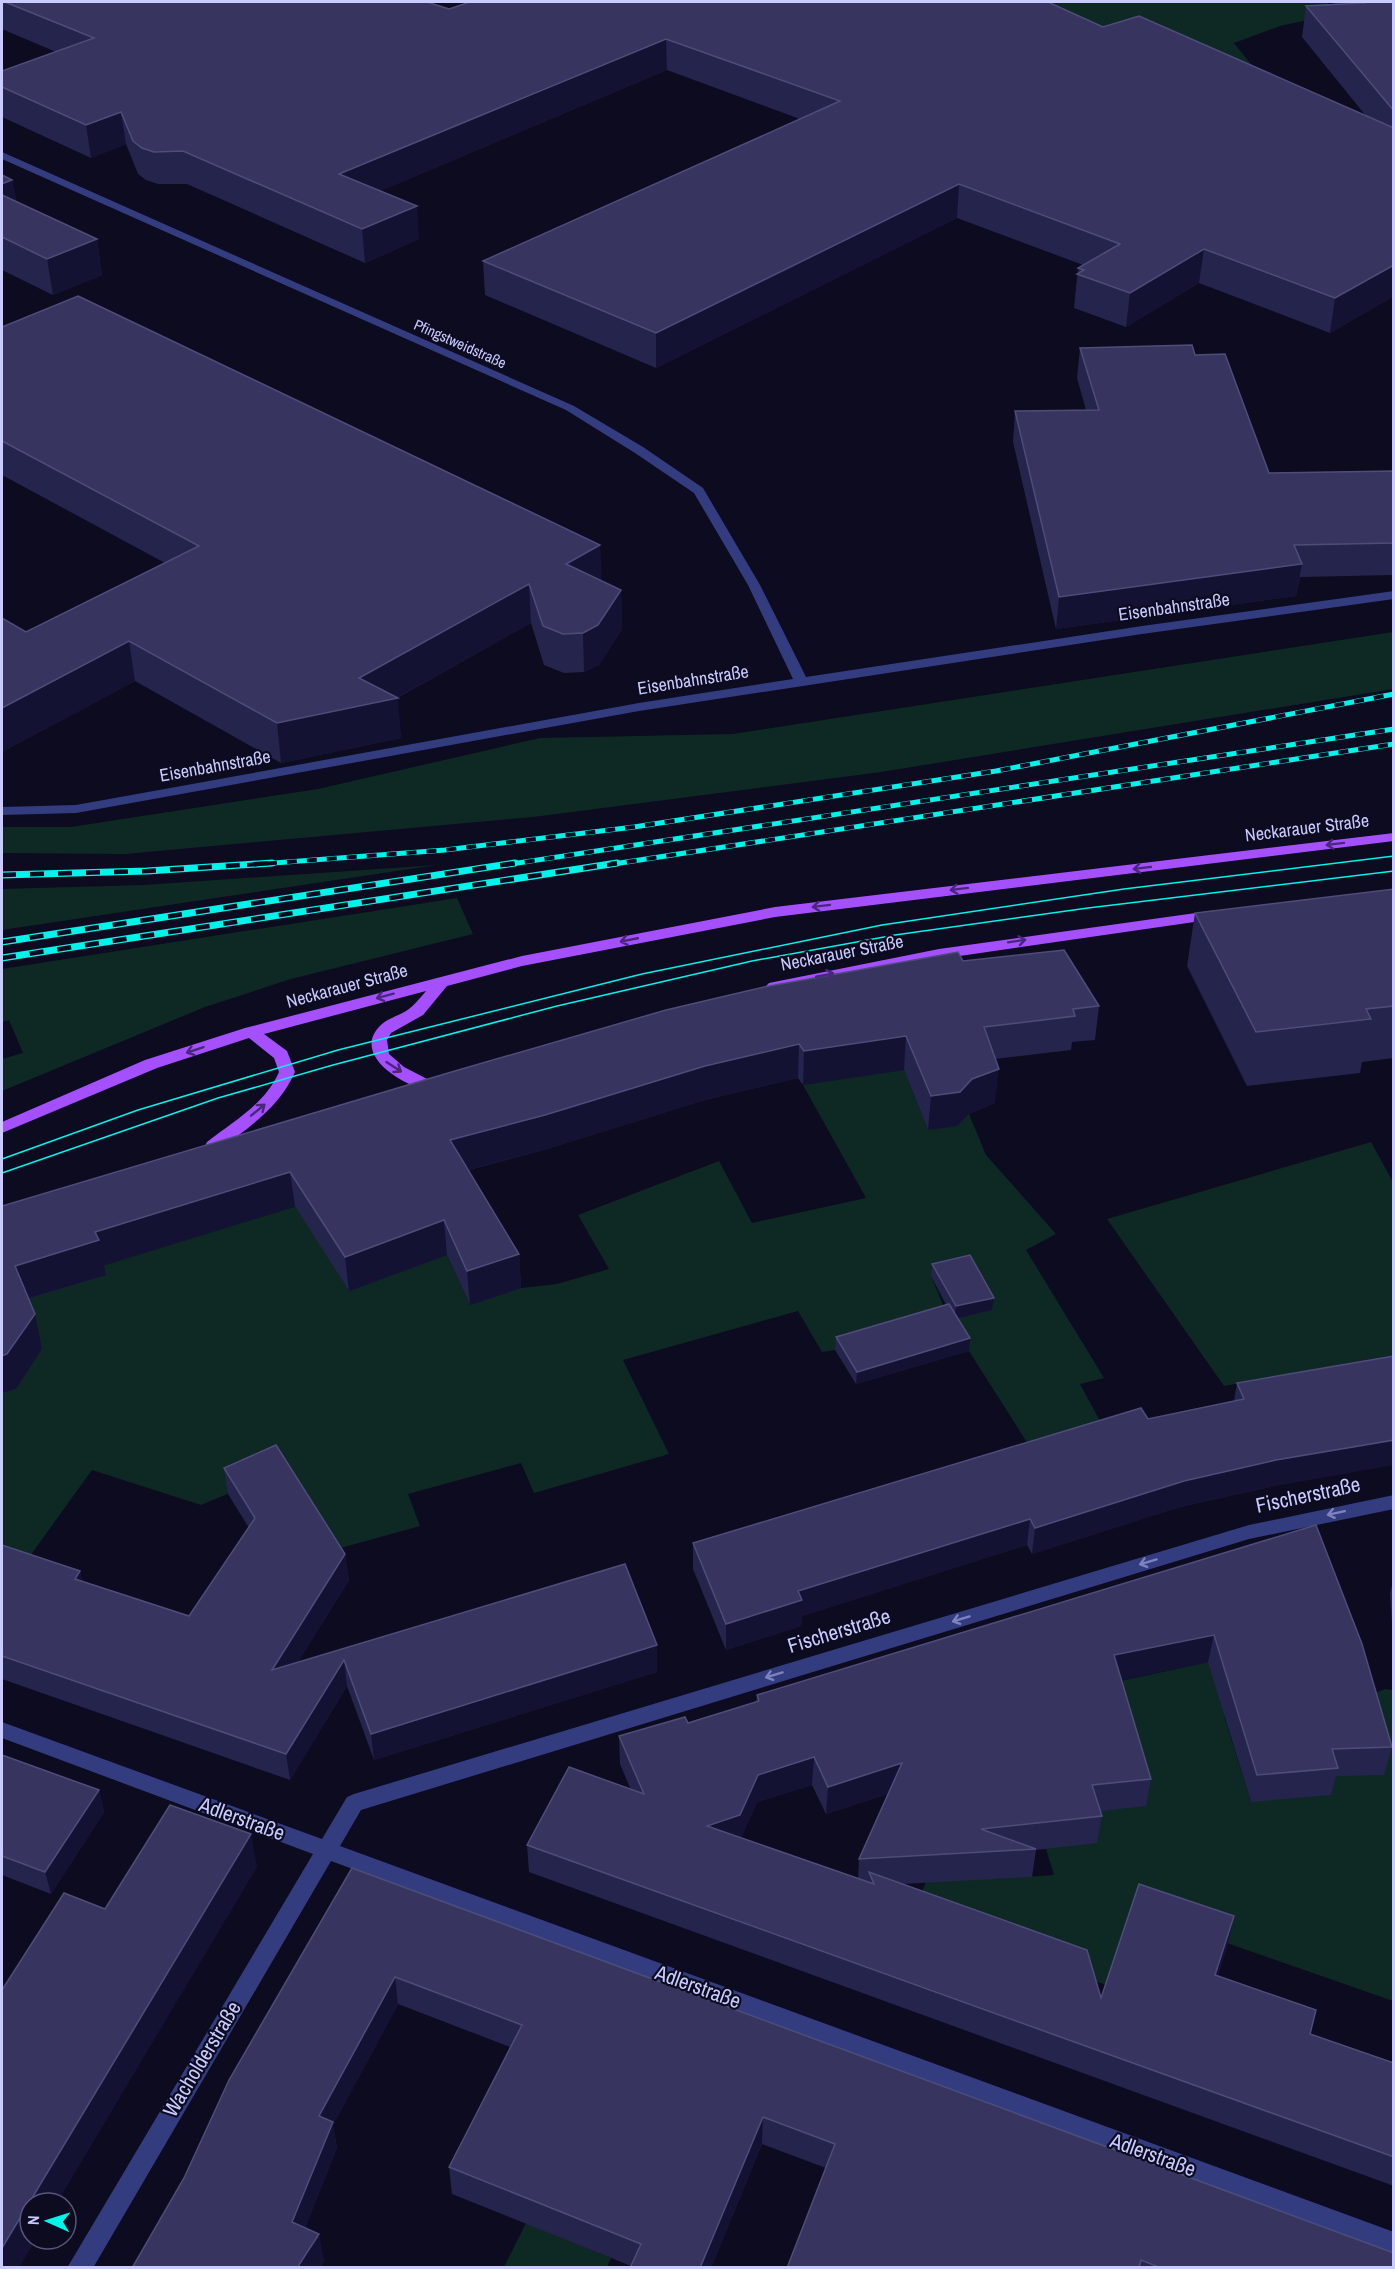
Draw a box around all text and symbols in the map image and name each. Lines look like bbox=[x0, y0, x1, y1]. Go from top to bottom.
street label: Pfingstweidstraße bbox=[411, 314, 510, 373]
street label: Eisenbahnstraße bbox=[1117, 586, 1231, 627]
street label: Eisenbahnstraße bbox=[635, 658, 750, 701]
street label: Eisenbahnstraße bbox=[157, 743, 272, 788]
street label: Neckarauer Straße bbox=[1244, 807, 1370, 848]
one-way arrow bbox=[1326, 838, 1346, 849]
one-way arrow bbox=[1132, 862, 1152, 873]
one-way arrow bbox=[949, 884, 969, 895]
one-way arrow bbox=[811, 901, 831, 912]
street label: Neckarauer Straße bbox=[778, 928, 905, 977]
one-way arrow bbox=[620, 935, 639, 946]
one-way arrow bbox=[1007, 935, 1027, 946]
street label: Neckarauer Straße bbox=[283, 957, 410, 1014]
one-way arrow bbox=[815, 969, 834, 980]
one-way arrow bbox=[376, 991, 395, 1002]
one-way arrow bbox=[186, 1045, 205, 1056]
one-way arrow bbox=[385, 1061, 402, 1073]
one-way arrow bbox=[250, 1103, 266, 1116]
street label: Fischerstraße bbox=[1253, 1469, 1363, 1520]
one-way arrow bbox=[1327, 1508, 1346, 1520]
one-way arrow bbox=[1139, 1557, 1158, 1568]
street label: Fischerstraße bbox=[784, 1601, 894, 1660]
one-way arrow bbox=[952, 1614, 971, 1625]
one-way arrow bbox=[765, 1670, 784, 1681]
street label: Adlerstraße bbox=[194, 1789, 289, 1847]
street label: Adlerstraße bbox=[650, 1957, 745, 2015]
street label: Wacholderstraße bbox=[156, 1995, 248, 2122]
street label: Adlerstraße bbox=[1105, 2125, 1200, 2183]
north arrow bbox=[18, 2191, 78, 2251]
text: N bbox=[22, 2215, 44, 2226]

